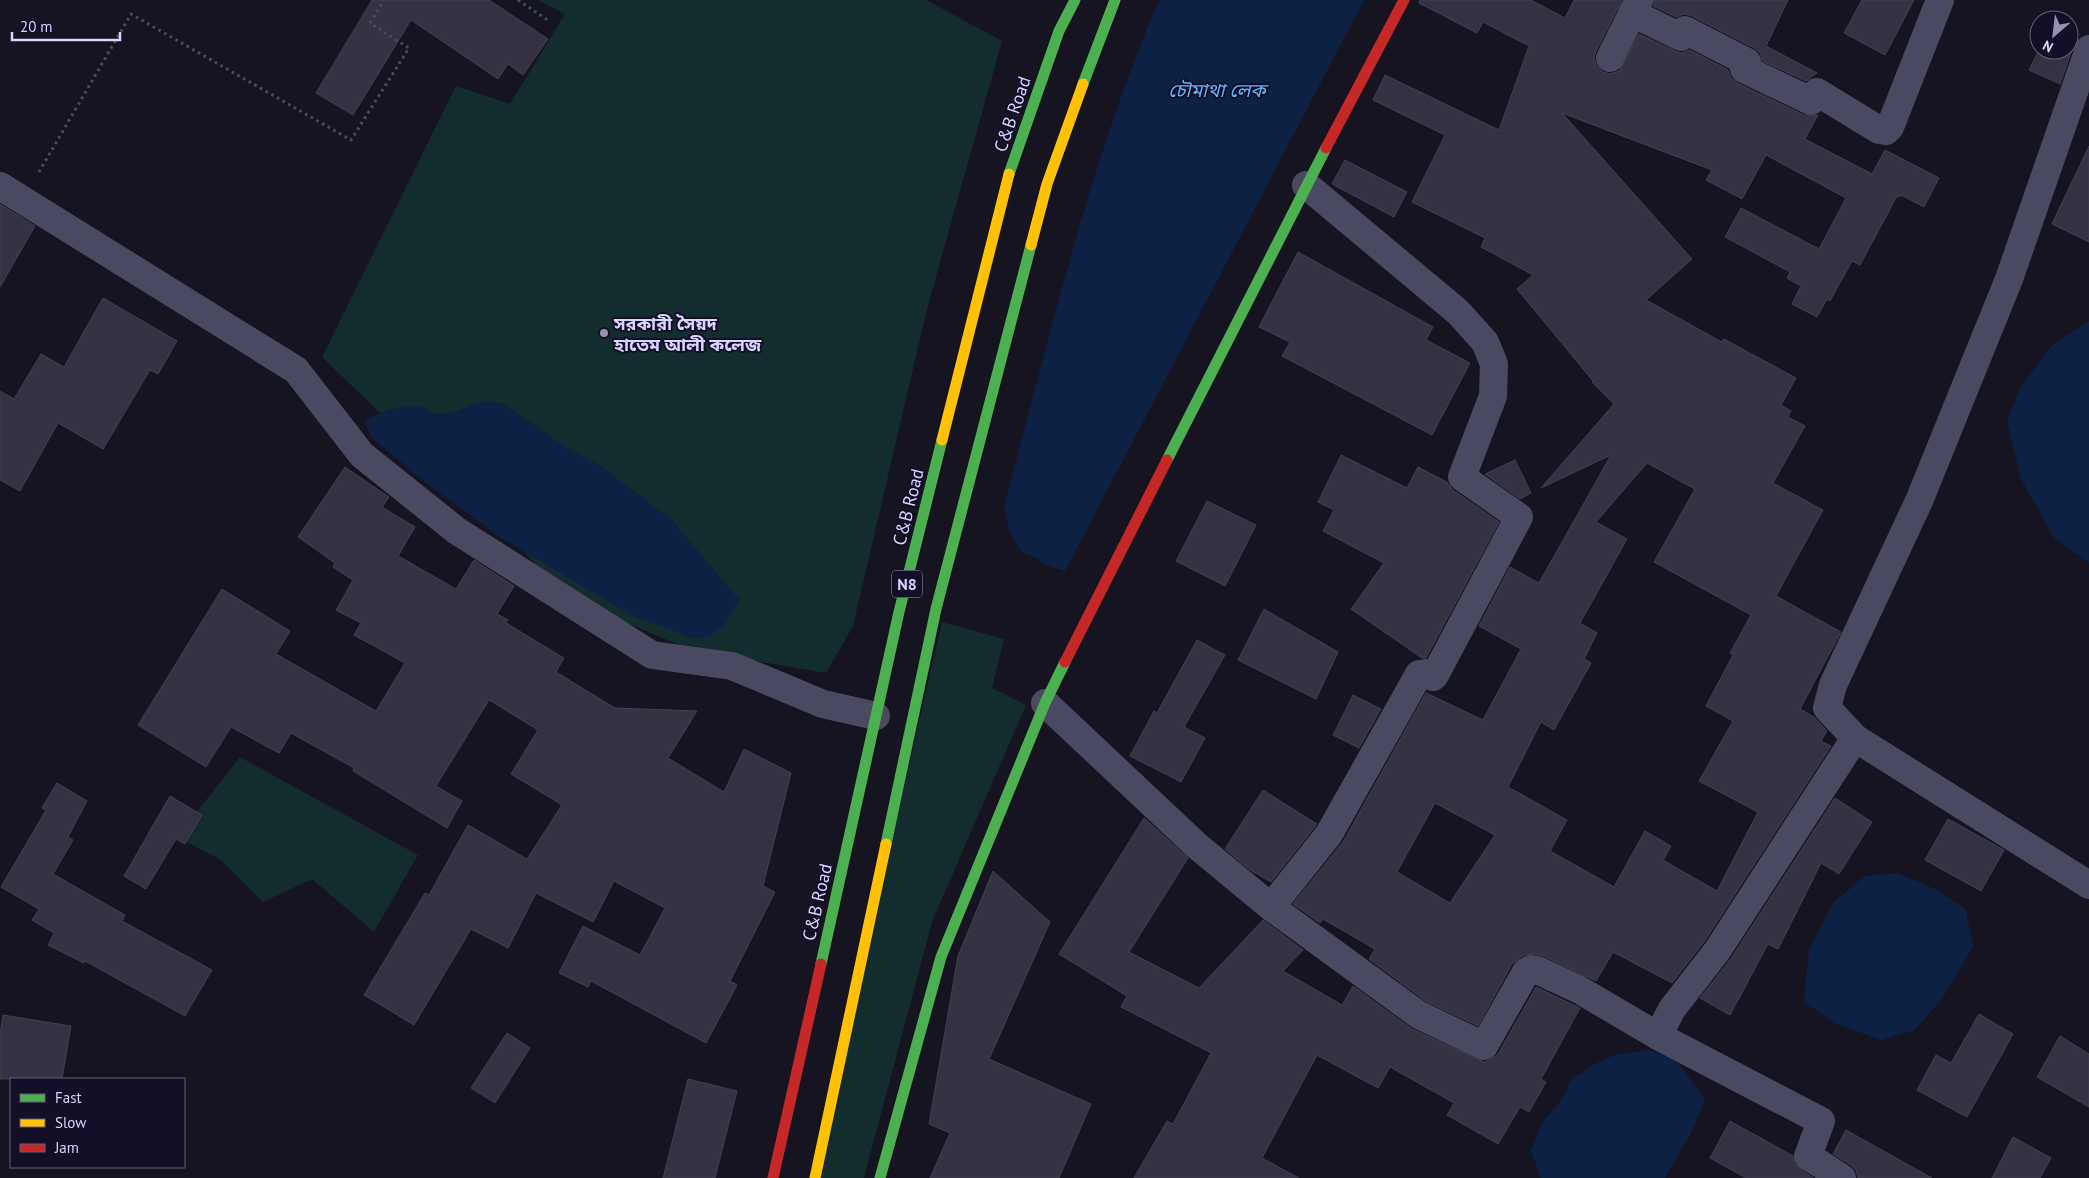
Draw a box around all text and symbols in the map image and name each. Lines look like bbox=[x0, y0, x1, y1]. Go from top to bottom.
scale bar bbox=[12, 10, 120, 42]
north arrow bbox=[2029, 10, 2079, 60]
text: 20 m bbox=[20, 17, 53, 36]
text: N bbox=[2040, 36, 2056, 57]
street label: C&B Road bbox=[988, 73, 1036, 155]
water label: চৌমাথা লেক bbox=[1168, 78, 1269, 102]
place label: সরকারী সৈয়দ হাতেম আলী কলেজ bbox=[613, 312, 762, 356]
marker: সরকারী সৈয়দ হাতেম আলী কলেজ bbox=[598, 327, 610, 339]
street label: C&B Road bbox=[887, 466, 929, 548]
road number: N8 bbox=[892, 570, 922, 598]
street label: C&B Road bbox=[797, 861, 837, 943]
legend bbox=[10, 1078, 185, 1168]
text: Fast bbox=[55, 1088, 82, 1107]
text: Slow bbox=[55, 1113, 86, 1132]
text: Jam bbox=[54, 1138, 79, 1157]

